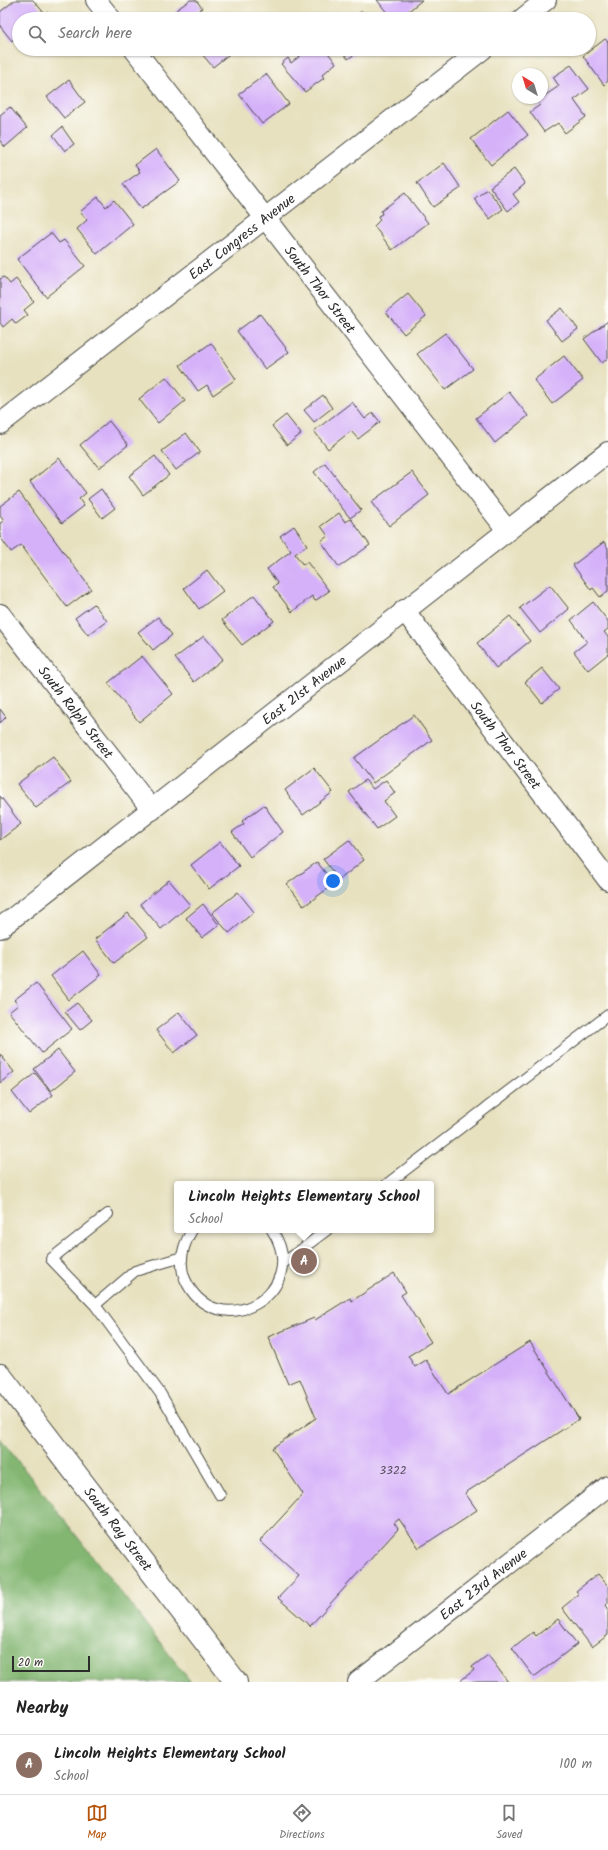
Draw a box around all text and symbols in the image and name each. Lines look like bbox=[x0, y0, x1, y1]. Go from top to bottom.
search box bbox=[12, 12, 596, 56]
text: Search here bbox=[58, 22, 132, 46]
icon: search bbox=[26, 23, 48, 45]
north arrow bbox=[512, 68, 548, 104]
street label: East Congress Avenue bbox=[184, 188, 301, 286]
street label: South Thor Street bbox=[278, 241, 361, 339]
street label: East 21st Avenue bbox=[257, 650, 352, 731]
street label: South Ralph Street bbox=[32, 661, 119, 764]
street label: South Thor Street bbox=[464, 696, 546, 795]
your location bbox=[323, 871, 343, 891]
popup bbox=[174, 1181, 434, 1233]
text: Lincoln Heights Elementary School bbox=[188, 1185, 420, 1209]
text: School bbox=[188, 1209, 223, 1230]
pin: A bbox=[291, 1246, 317, 1276]
house number: 3322 bbox=[379, 1461, 407, 1480]
street label: South Ray Street bbox=[78, 1482, 157, 1577]
street label: East 23rd Avenue bbox=[435, 1543, 533, 1626]
scale bar bbox=[12, 1654, 90, 1673]
text: 20 m bbox=[18, 1654, 43, 1672]
text: Nearby bbox=[16, 1695, 68, 1722]
text: Lincoln Heights Elementary School bbox=[54, 1742, 285, 1766]
text: A bbox=[25, 1754, 33, 1775]
text: 100 m bbox=[559, 1754, 592, 1775]
text: School bbox=[54, 1766, 89, 1787]
tab: Map bbox=[86, 1802, 108, 1844]
tab: Directions bbox=[279, 1802, 325, 1844]
tab: Saved bbox=[496, 1802, 522, 1844]

